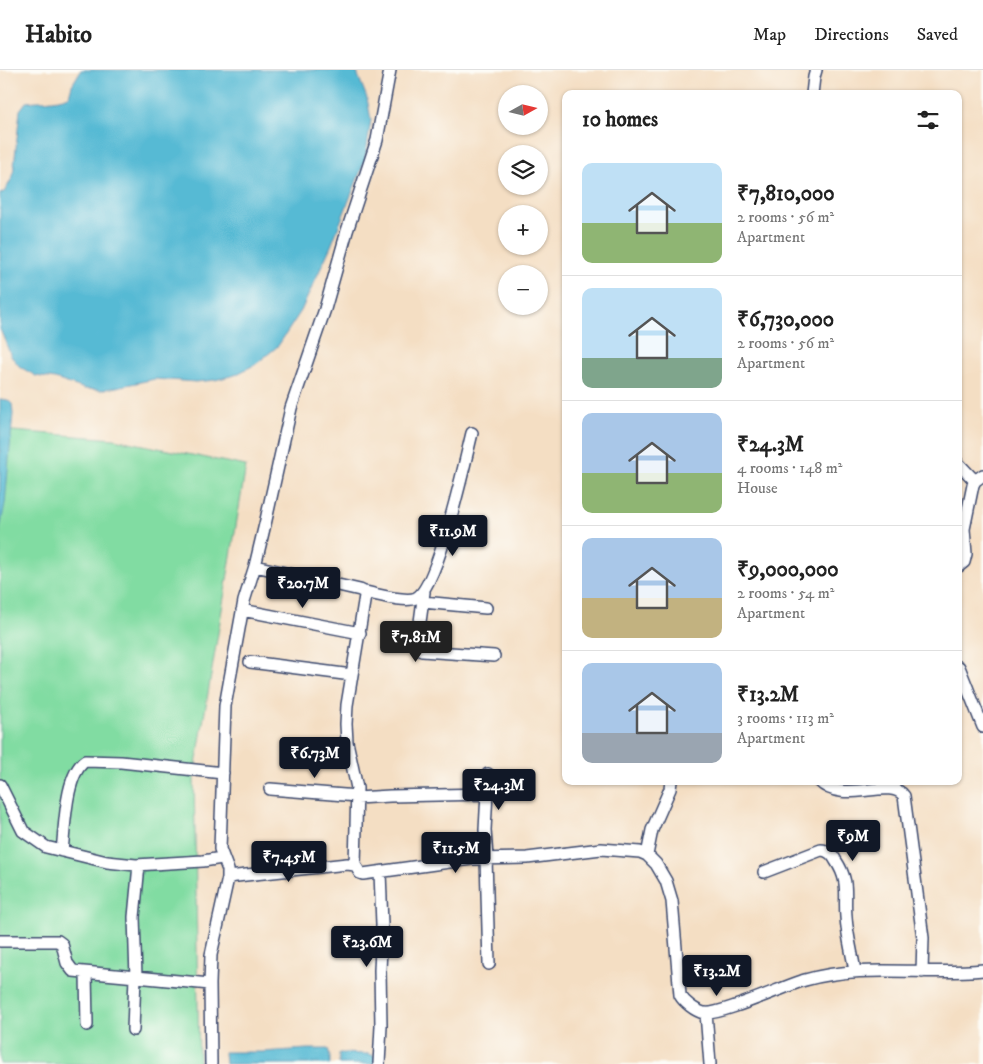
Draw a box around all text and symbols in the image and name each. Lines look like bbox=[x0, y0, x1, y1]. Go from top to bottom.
text: Habito bbox=[25, 20, 92, 50]
text: Map bbox=[753, 24, 786, 46]
text: Directions bbox=[814, 24, 889, 46]
text: Saved bbox=[917, 24, 958, 46]
north arrow bbox=[498, 85, 548, 135]
map controls bbox=[498, 85, 548, 315]
icon: filters bbox=[914, 106, 942, 134]
text: 10 homes bbox=[582, 107, 658, 133]
button: layers bbox=[498, 145, 548, 195]
text: ₹7,810,000 bbox=[737, 181, 835, 207]
icon: home bbox=[622, 183, 682, 243]
button: + bbox=[498, 205, 548, 255]
text: 2 rooms · 56 m² bbox=[737, 207, 834, 227]
text: Apartment bbox=[737, 227, 805, 247]
button: − bbox=[498, 265, 548, 315]
text: ₹6,730,000 bbox=[737, 307, 834, 333]
icon: home bbox=[622, 308, 682, 368]
text: 2 rooms · 56 m² bbox=[737, 333, 834, 353]
text: Apartment bbox=[737, 353, 805, 373]
text: ₹24.3M bbox=[737, 432, 804, 458]
icon: home bbox=[622, 433, 682, 493]
text: 4 rooms · 148 m² bbox=[737, 458, 842, 478]
text: House bbox=[737, 478, 778, 498]
pin: ₹11.9M bbox=[412, 514, 494, 557]
text: ₹11.9M bbox=[429, 521, 477, 541]
text: ₹9,000,000 bbox=[737, 557, 839, 583]
icon: home bbox=[622, 558, 682, 618]
pin: ₹20.7M bbox=[262, 566, 344, 609]
text: ₹20.7M bbox=[277, 573, 329, 593]
text: 2 rooms · 54 m² bbox=[737, 583, 834, 603]
text: Apartment bbox=[737, 603, 805, 623]
pin: ₹7.81M bbox=[375, 620, 457, 663]
text: ₹7.81M bbox=[391, 627, 441, 647]
text: ₹13.2M bbox=[737, 682, 799, 708]
icon: home bbox=[622, 683, 682, 743]
text: 3 rooms · 113 m² bbox=[737, 708, 834, 728]
text: Apartment bbox=[737, 728, 805, 748]
pin: ₹6.73M bbox=[274, 736, 356, 779]
text: ₹6.73M bbox=[290, 743, 340, 763]
pin: ₹24.3M bbox=[458, 768, 540, 811]
text: ₹24.3M bbox=[474, 775, 525, 795]
pin: ₹9M bbox=[829, 820, 877, 862]
text: ₹9M bbox=[837, 826, 869, 846]
pin: ₹11.5M bbox=[415, 832, 497, 874]
text: ₹11.5M bbox=[432, 838, 480, 858]
pin: ₹7.45M bbox=[248, 840, 330, 883]
text: ₹7.45M bbox=[262, 847, 316, 867]
pin: ₹23.6M bbox=[326, 926, 408, 968]
text: ₹23.6M bbox=[342, 932, 392, 952]
pin: ₹13.2M bbox=[676, 954, 758, 997]
text: ₹13.2M bbox=[693, 961, 741, 981]

